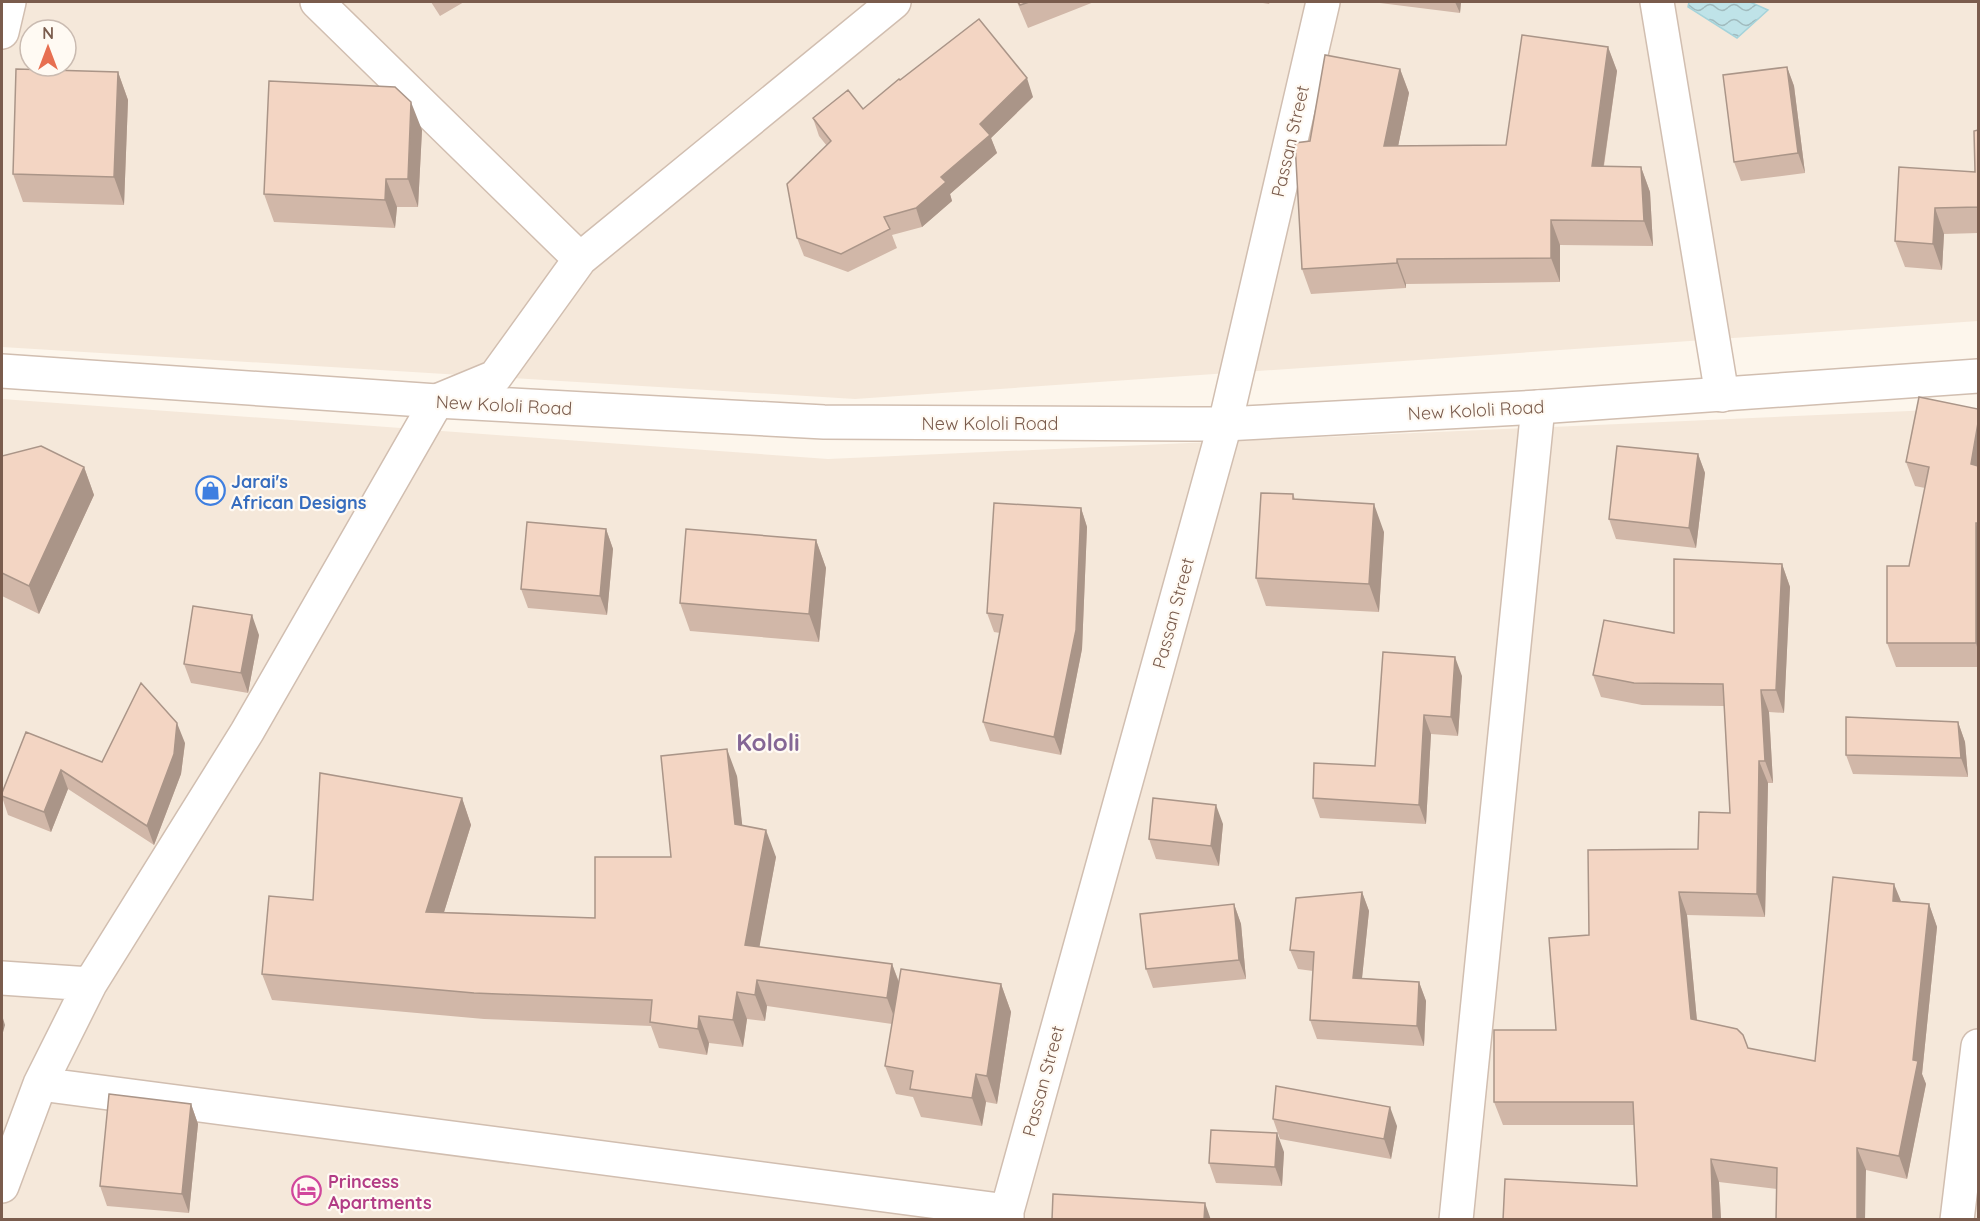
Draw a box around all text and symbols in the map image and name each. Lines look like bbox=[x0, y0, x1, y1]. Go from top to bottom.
north arrow bbox=[18, 18, 78, 78]
text: N bbox=[42, 23, 54, 43]
street label: Passan Street bbox=[1266, 83, 1314, 199]
street label: New Kololi Road bbox=[435, 390, 573, 420]
street label: New Kololi Road bbox=[1407, 395, 1545, 425]
street label: New Kololi Road bbox=[922, 412, 1058, 435]
place label: Jarai's African Designs bbox=[231, 470, 367, 514]
shop icon: Jarai's African Designs bbox=[194, 475, 226, 507]
street label: Passan Street bbox=[1147, 555, 1199, 671]
district label: Kololi bbox=[736, 727, 800, 757]
street label: Passan Street bbox=[1017, 1023, 1069, 1139]
place label: Princess Apartments bbox=[328, 1170, 432, 1214]
hotel icon: Princess Apartments bbox=[291, 1175, 323, 1207]

